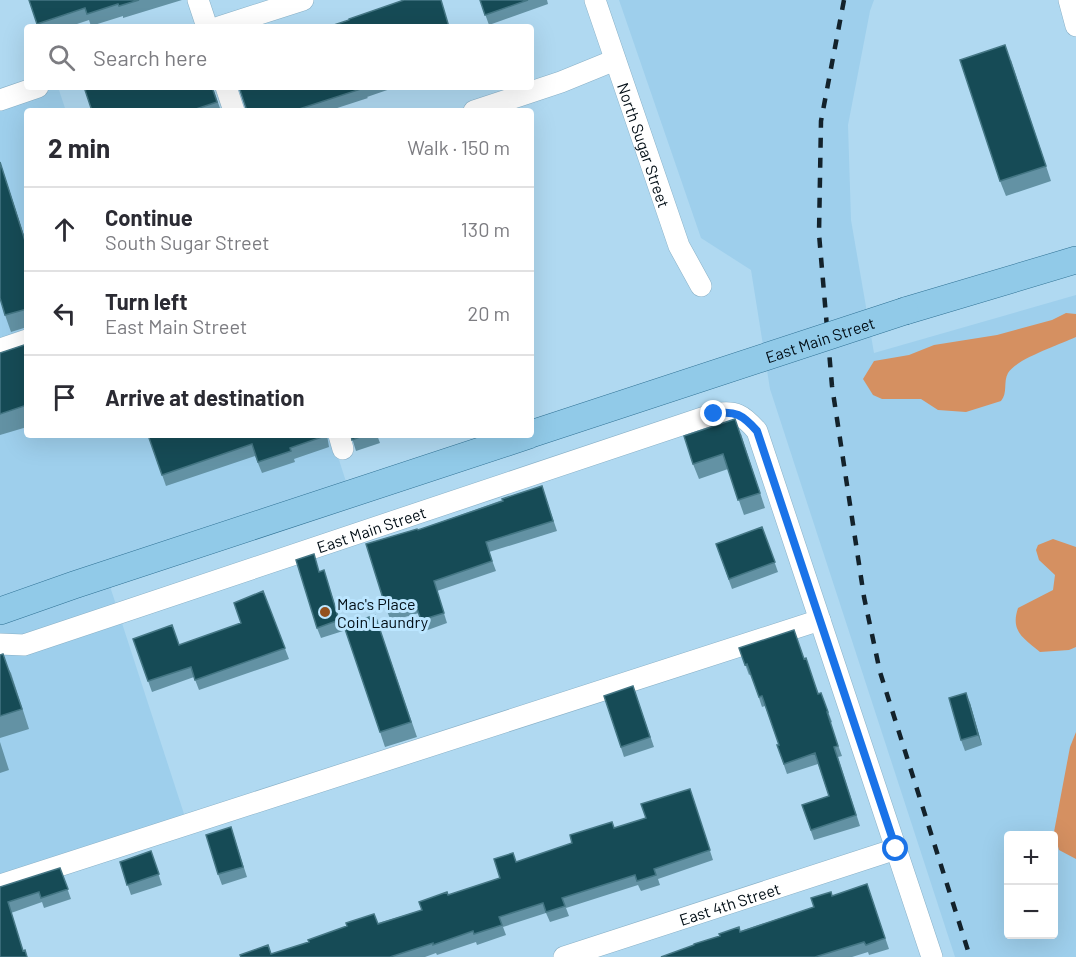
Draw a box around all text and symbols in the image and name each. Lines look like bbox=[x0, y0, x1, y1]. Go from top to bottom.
search box bbox=[24, 24, 534, 90]
icon: search bbox=[45, 41, 78, 74]
text: Search here bbox=[93, 44, 207, 70]
street label: North Sugar Street bbox=[614, 80, 675, 210]
text: 2 min bbox=[48, 132, 110, 163]
text: Walk · 150 m bbox=[407, 135, 510, 159]
text: Continue bbox=[105, 204, 193, 230]
icon: ahead bbox=[48, 213, 81, 246]
text: 130 m bbox=[461, 217, 510, 241]
text: South Sugar Street bbox=[105, 230, 270, 254]
text: Turn left bbox=[105, 288, 188, 314]
icon: left bbox=[48, 297, 81, 330]
text: 20 m bbox=[467, 301, 510, 325]
street label: East Main Street bbox=[763, 312, 877, 366]
text: East Main Street bbox=[105, 314, 247, 338]
icon: arrive bbox=[48, 381, 81, 414]
text: Arrive at destination bbox=[105, 384, 304, 410]
route end bbox=[700, 400, 726, 426]
street label: East Main Street bbox=[314, 502, 428, 556]
place label: Mac's Place Coin Laundry bbox=[337, 594, 429, 631]
marker: Mac's Place Coin Laundry bbox=[318, 605, 332, 619]
map controls bbox=[1004, 831, 1058, 939]
button: + bbox=[1004, 831, 1058, 885]
route start bbox=[882, 835, 908, 861]
street label: East 4th Street bbox=[677, 878, 782, 928]
button: − bbox=[1004, 885, 1058, 939]

